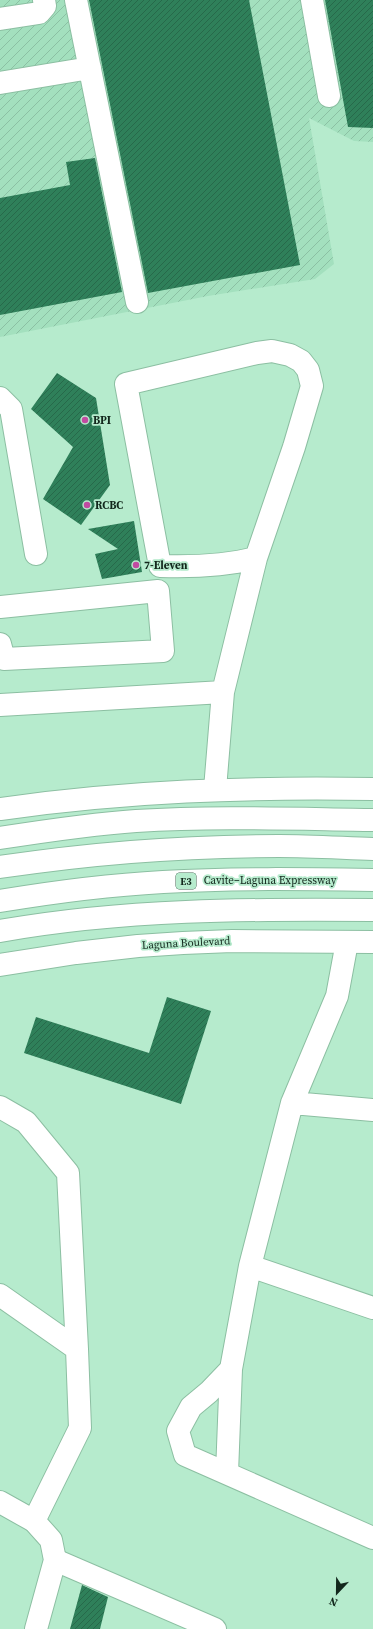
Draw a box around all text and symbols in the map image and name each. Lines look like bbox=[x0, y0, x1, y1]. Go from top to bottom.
place label: BPI bbox=[93, 413, 111, 428]
marker: BPI bbox=[80, 415, 90, 425]
place label: RCBC bbox=[95, 498, 123, 513]
marker: RCBC bbox=[82, 500, 92, 510]
place label: 7-Eleven bbox=[144, 558, 188, 573]
marker: 7-Eleven bbox=[131, 560, 141, 570]
road number: E3 bbox=[176, 873, 196, 889]
street label: Cavite–Laguna Expressway bbox=[204, 873, 337, 888]
street label: Laguna Boulevard bbox=[141, 933, 231, 953]
north arrow bbox=[317, 1573, 357, 1613]
text: N bbox=[327, 1593, 340, 1610]

